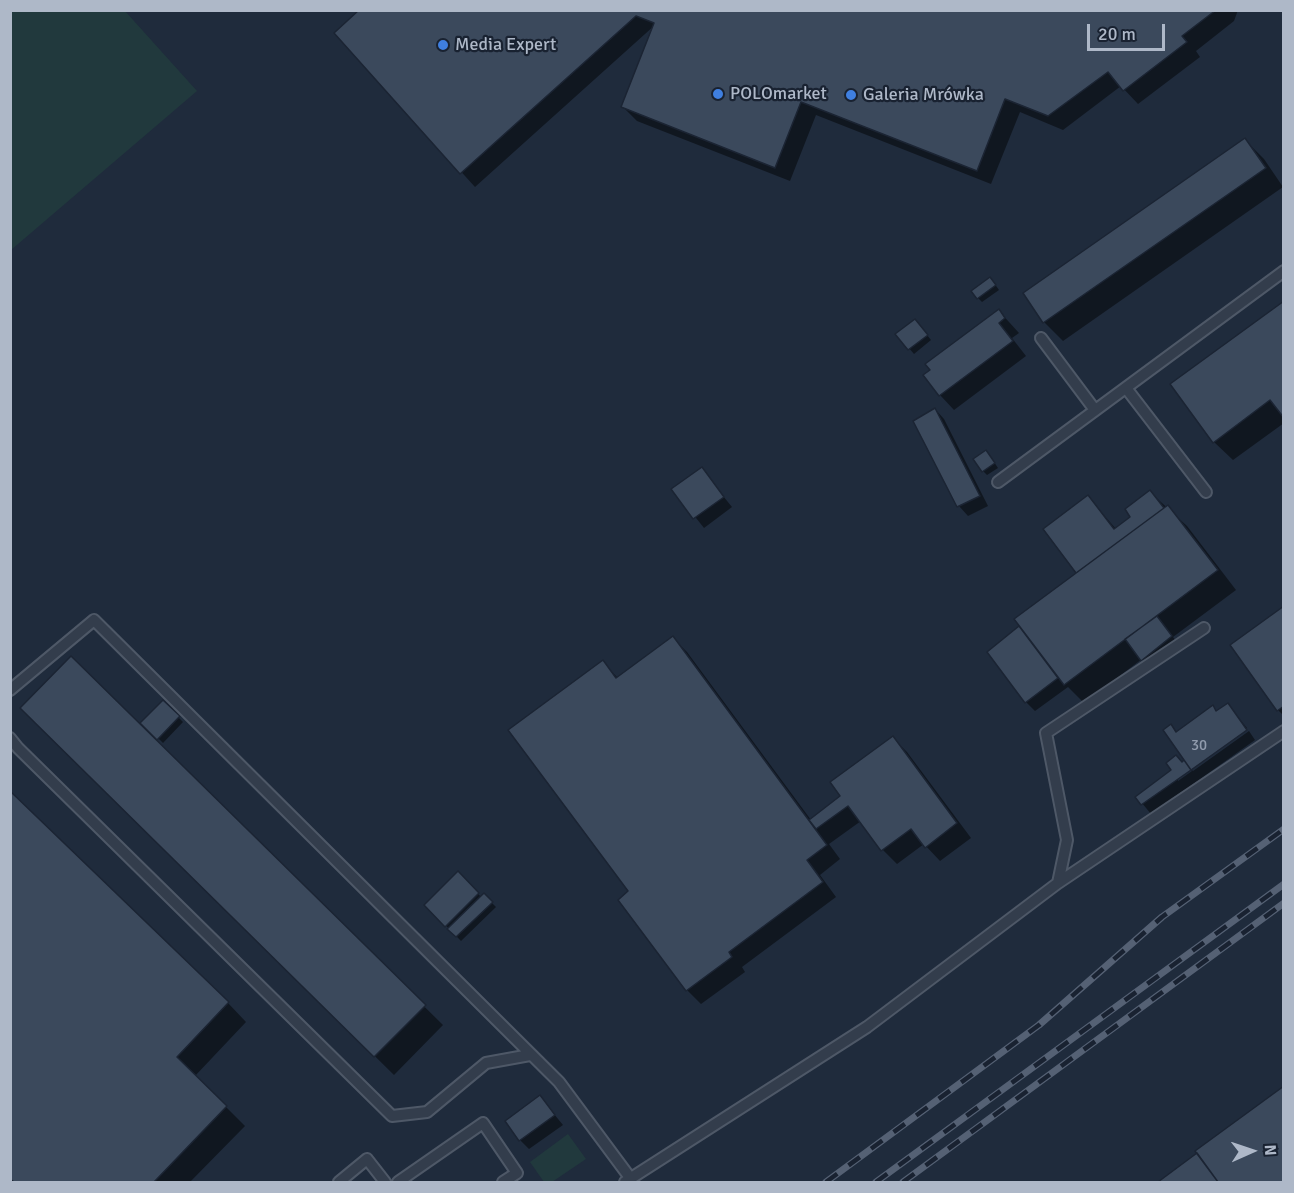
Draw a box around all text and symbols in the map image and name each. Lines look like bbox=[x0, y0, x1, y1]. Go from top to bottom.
scale bar bbox=[1090, 12, 1168, 50]
text: 20 m bbox=[1098, 23, 1136, 45]
place label: Media Expert bbox=[455, 34, 556, 56]
marker: Media Expert bbox=[436, 38, 450, 52]
place label: POLOmarket bbox=[730, 83, 827, 105]
place label: Galeria Mrówka bbox=[863, 84, 984, 106]
marker: POLOmarket bbox=[711, 87, 725, 101]
marker: Galeria Mrówka bbox=[844, 88, 858, 102]
house number: 30 bbox=[1191, 737, 1207, 755]
north arrow bbox=[1222, 1121, 1282, 1181]
text: N bbox=[1260, 1144, 1280, 1156]

